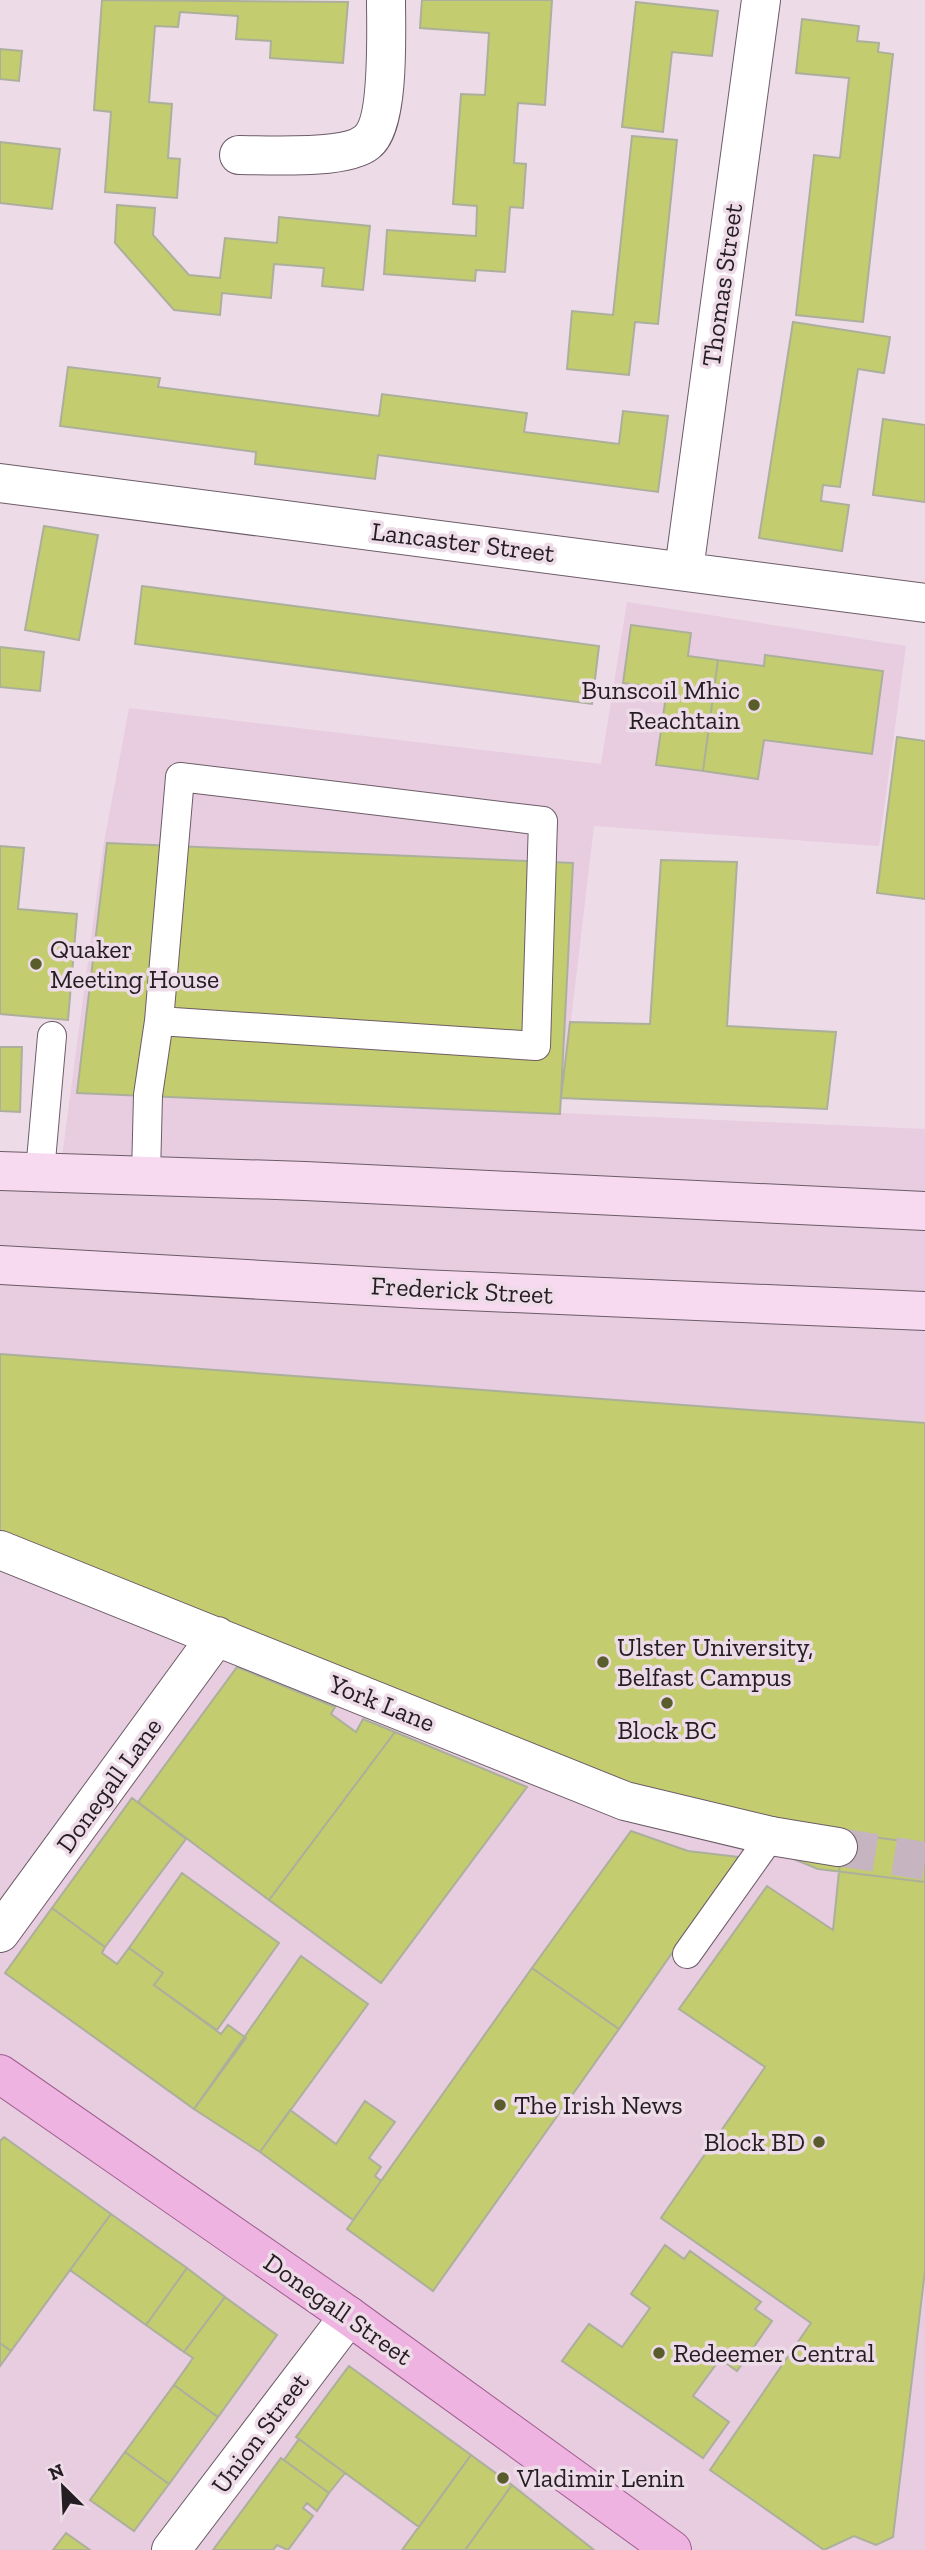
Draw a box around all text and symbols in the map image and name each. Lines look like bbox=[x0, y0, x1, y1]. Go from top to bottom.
street label: Thomas Street bbox=[695, 201, 749, 369]
street label: Lancaster Street bbox=[370, 515, 557, 569]
place label: Bunscoil Mhic Reachtain bbox=[581, 674, 740, 736]
marker: Bunscoil Mhic Reachtain bbox=[746, 697, 762, 713]
place label: Quaker Meeting House bbox=[50, 933, 219, 995]
marker: Quaker Meeting House bbox=[28, 956, 44, 972]
street label: Frederick Street bbox=[370, 1269, 554, 1311]
place label: Ulster University, Belfast Campus bbox=[617, 1631, 814, 1693]
marker: Ulster University, Belfast Campus bbox=[595, 1654, 611, 1670]
street label: York Lane bbox=[323, 1667, 440, 1739]
marker: Block BC bbox=[659, 1695, 675, 1711]
street label: Donegall Lane bbox=[49, 1711, 169, 1859]
place label: Block BC bbox=[617, 1714, 717, 1746]
place label: The Irish News bbox=[514, 2089, 683, 2121]
marker: The Irish News bbox=[492, 2097, 508, 2113]
place label: Block BD bbox=[704, 2126, 805, 2158]
marker: Block BD bbox=[811, 2134, 827, 2150]
street label: Donegall Street bbox=[258, 2246, 419, 2372]
place label: Redeemer Central bbox=[673, 2337, 875, 2369]
marker: Redeemer Central bbox=[651, 2345, 667, 2361]
street label: Union Street bbox=[204, 2366, 316, 2500]
north arrow bbox=[28, 2452, 98, 2522]
text: N bbox=[45, 2458, 68, 2485]
place label: Vladimir Lenin bbox=[516, 2462, 685, 2494]
marker: Vladimir Lenin bbox=[495, 2470, 511, 2486]

